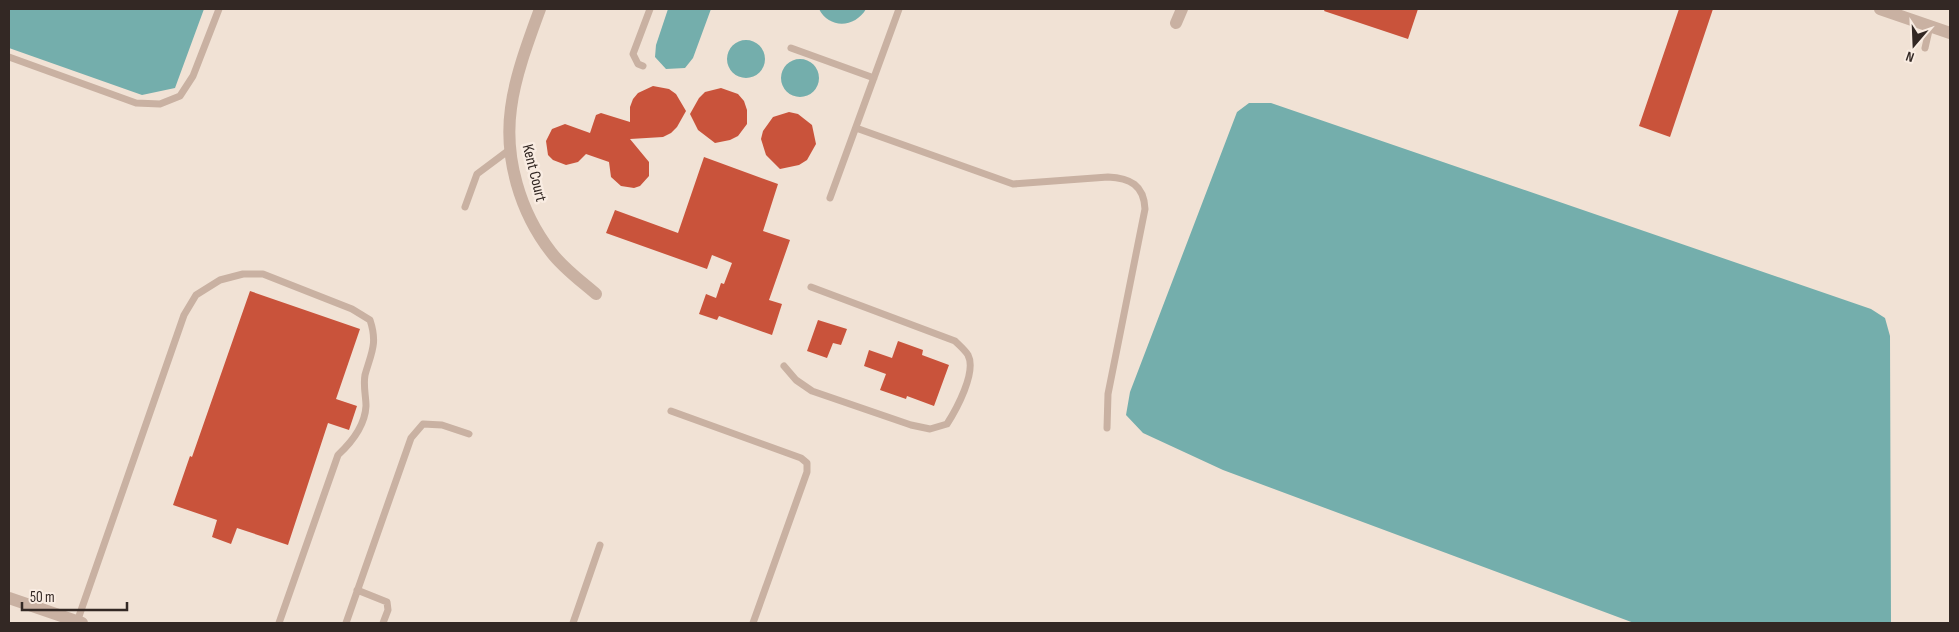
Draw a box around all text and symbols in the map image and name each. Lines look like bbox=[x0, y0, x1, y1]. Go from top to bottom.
north arrow bbox=[1889, 20, 1939, 70]
text: N bbox=[1904, 48, 1916, 66]
street label: Kent Court bbox=[518, 142, 550, 204]
scale bar bbox=[22, 580, 128, 612]
text: 50 m bbox=[30, 588, 55, 607]

